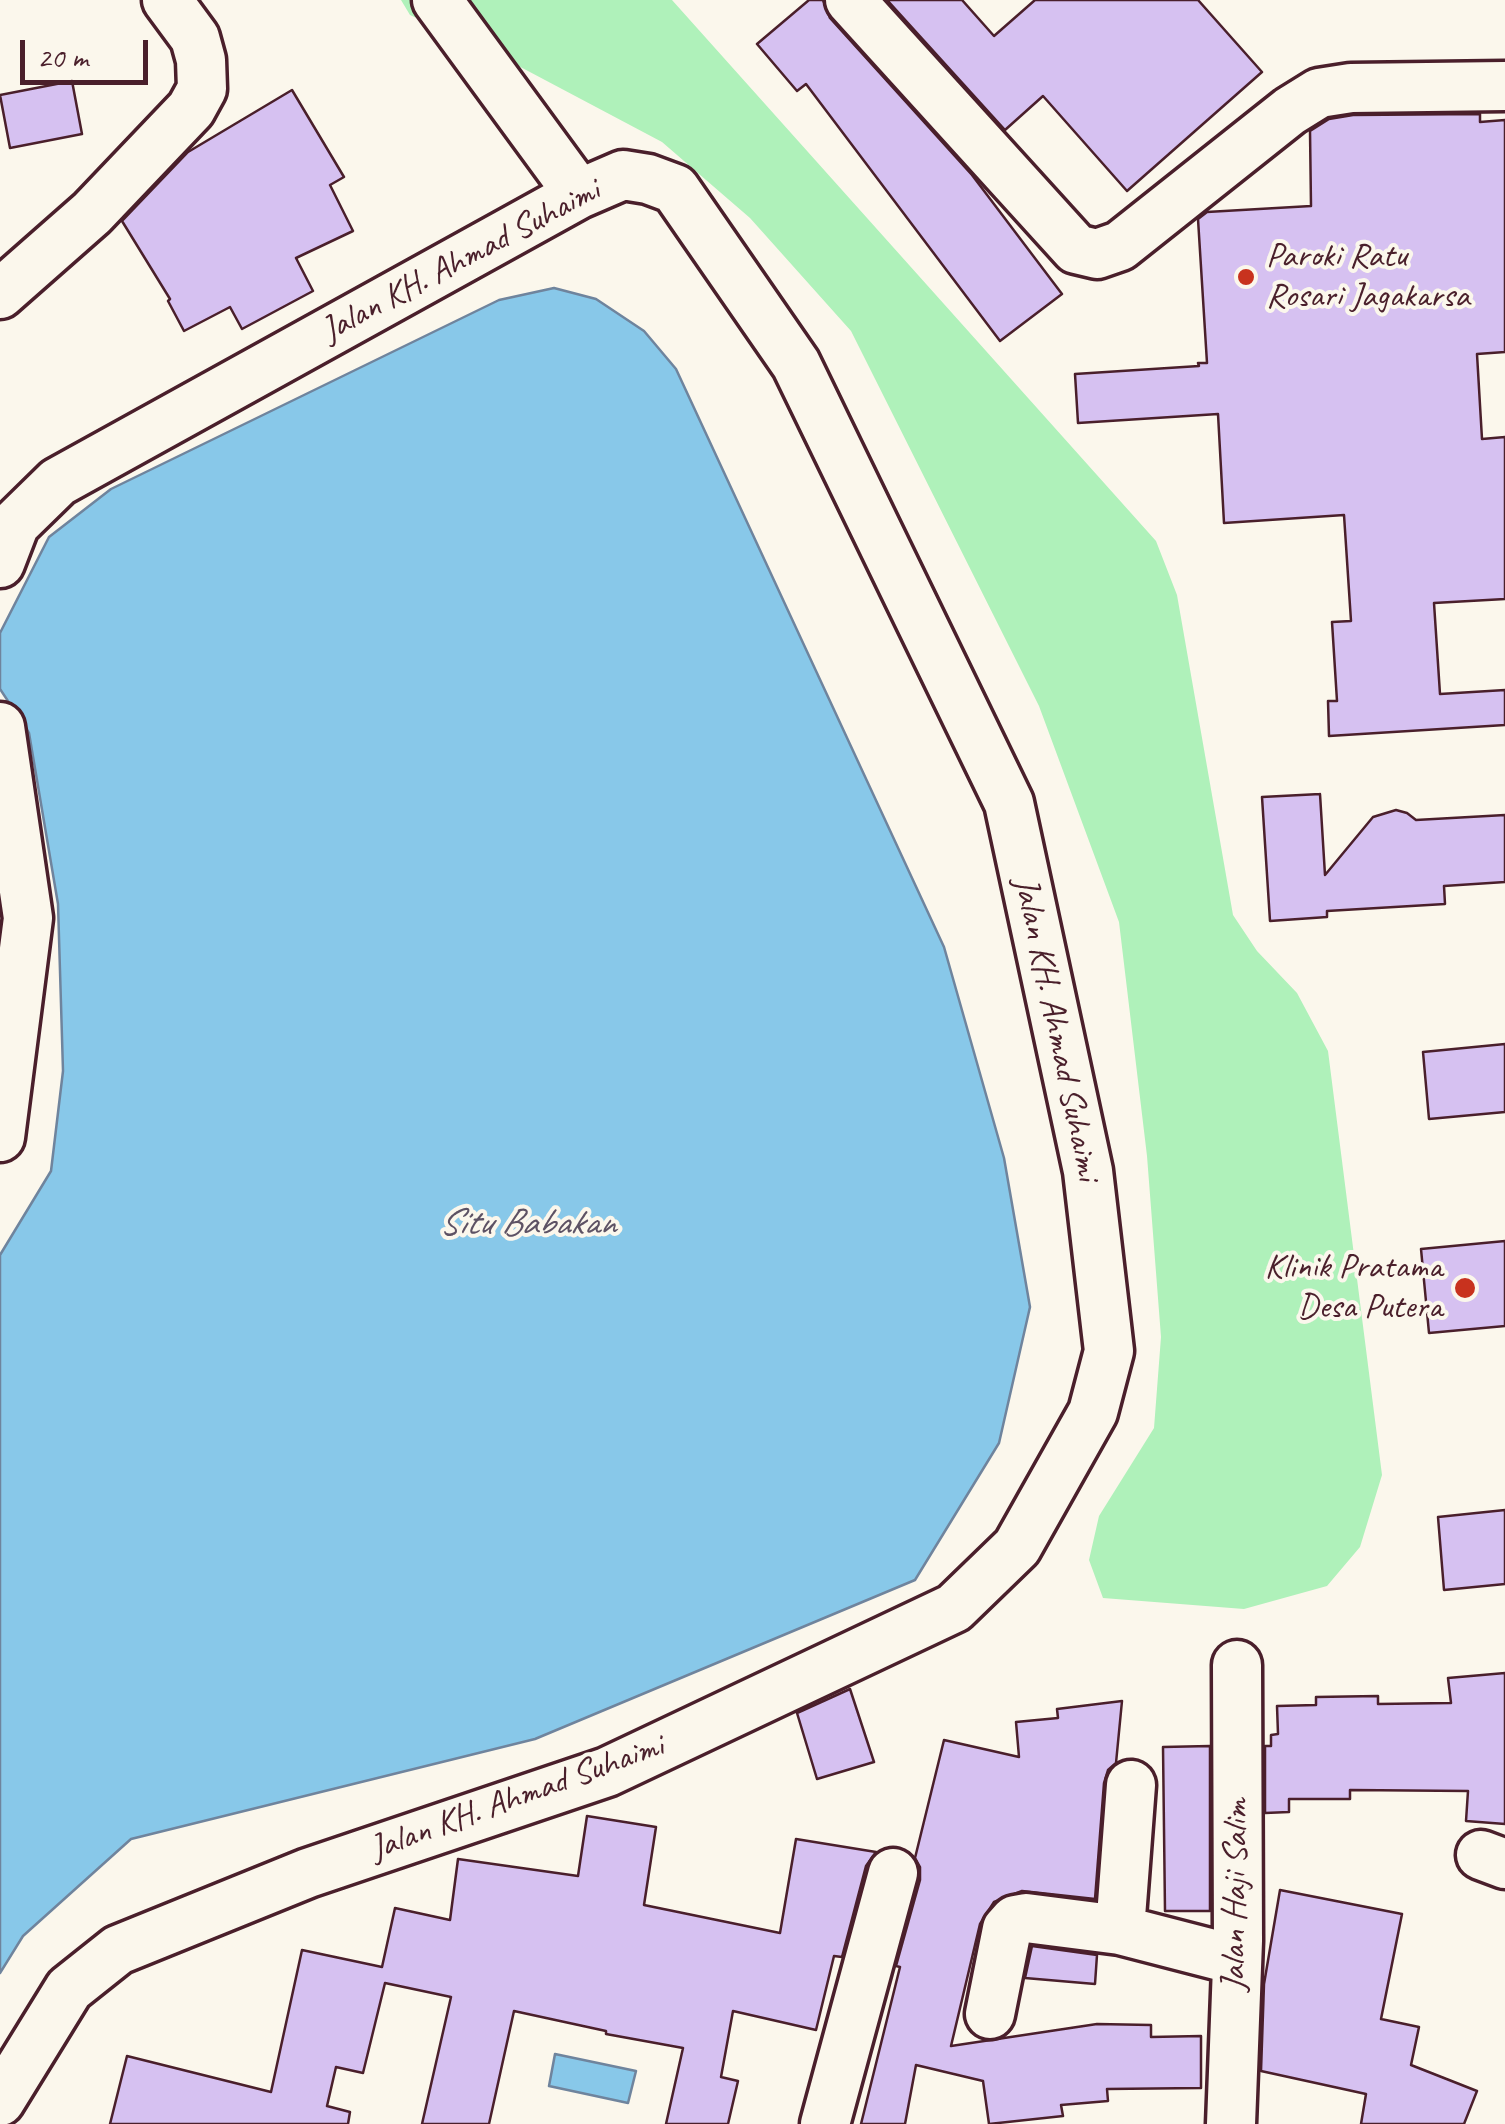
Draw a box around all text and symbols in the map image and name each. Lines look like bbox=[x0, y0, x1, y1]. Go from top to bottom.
scale bar bbox=[25, 20, 152, 82]
text: 20 m bbox=[37, 38, 88, 76]
street label: Jalan KH. Ahmad Suhaimi bbox=[315, 170, 607, 352]
place label: Paroki Ratu Rosari Jagakarsa bbox=[1266, 236, 1469, 318]
marker: Paroki Ratu Rosari Jagakarsa bbox=[1235, 266, 1257, 288]
street label: Jalan KH. Ahmad Suhaimi bbox=[1003, 873, 1109, 1185]
water label: Situ Babakan bbox=[439, 1201, 615, 1247]
place label: Klinik Pratama Desa Putera bbox=[1265, 1247, 1442, 1329]
marker: Klinik Pratama Desa Putera bbox=[1452, 1275, 1478, 1301]
street label: Jalan KH. Ahmad Suhaimi bbox=[365, 1725, 669, 1871]
street label: Jalan Haji Salim bbox=[1213, 1798, 1259, 1992]

